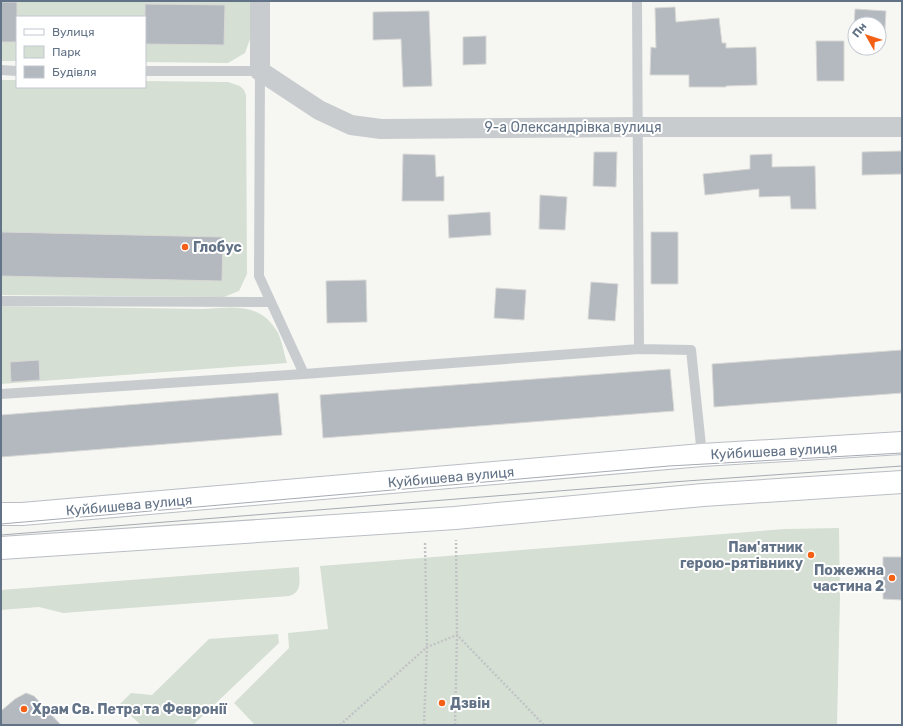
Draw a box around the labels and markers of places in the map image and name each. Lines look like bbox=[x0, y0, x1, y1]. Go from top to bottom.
place label: Глобус bbox=[193, 239, 242, 256]
marker: Глобус bbox=[180, 242, 190, 252]
place label: Пам'ятник герою-рятівнику bbox=[680, 539, 804, 572]
marker: Пам'ятник герою-рятівнику bbox=[806, 550, 816, 560]
place label: Пожежна частина 2 bbox=[813, 562, 884, 595]
marker: Пожежна частина 2 bbox=[887, 573, 897, 583]
place label: Дзвін bbox=[450, 695, 490, 712]
marker: Дзвін bbox=[437, 698, 447, 708]
place label: Храм Св. Петра та Февронії bbox=[32, 701, 228, 718]
marker: Храм Св. Петра та Февронії bbox=[19, 704, 29, 714]

